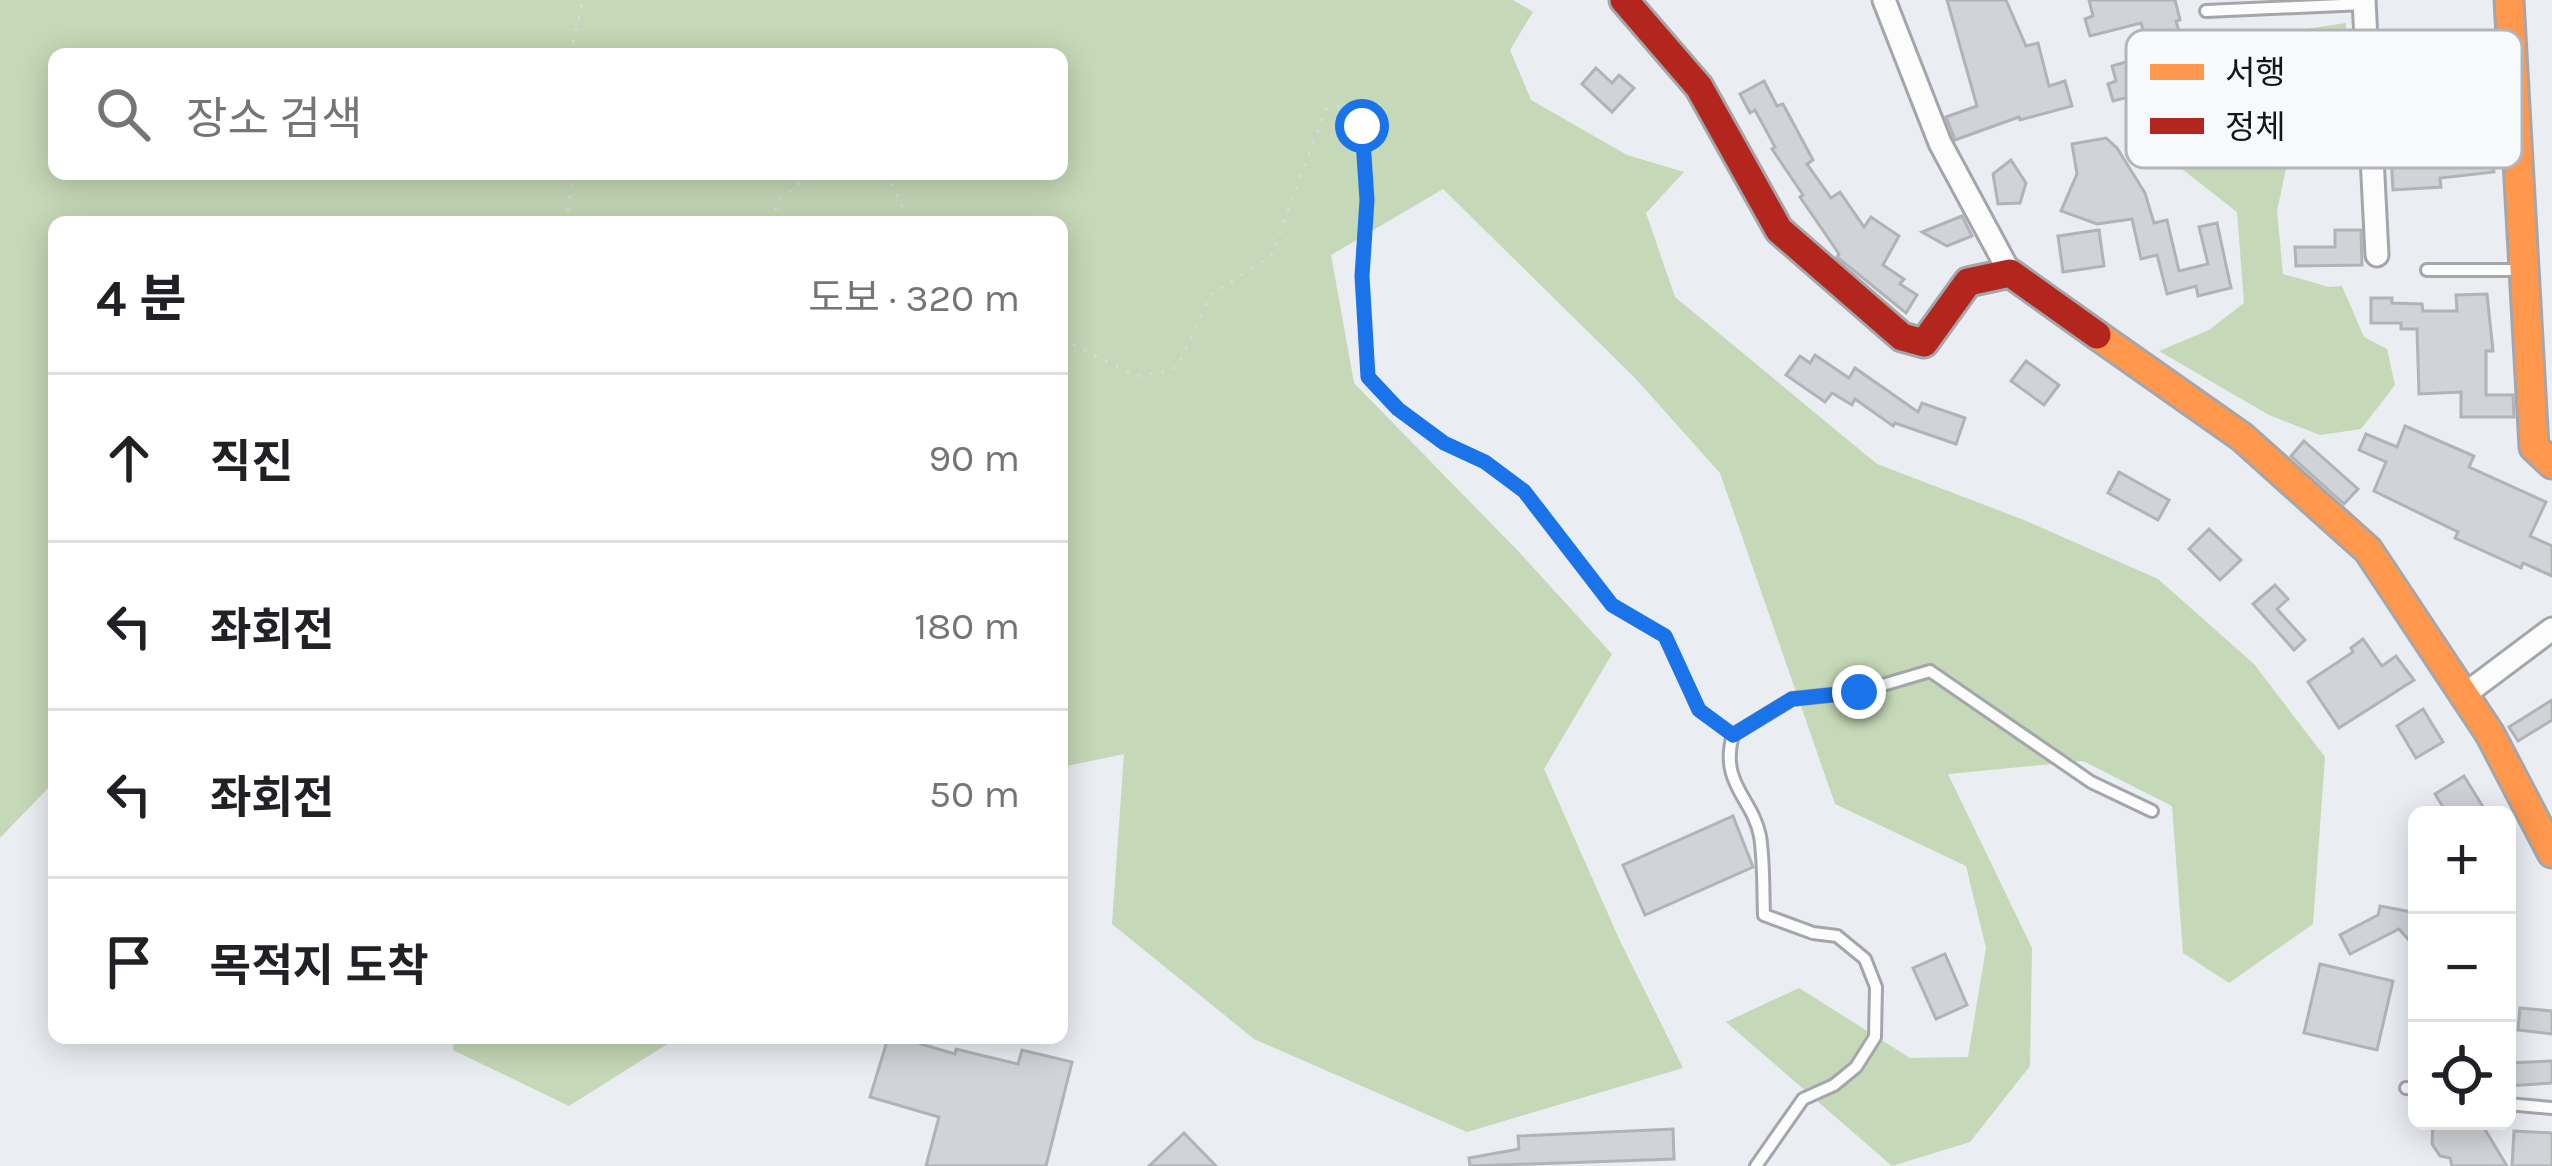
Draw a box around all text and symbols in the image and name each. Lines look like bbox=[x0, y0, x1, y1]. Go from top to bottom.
legend bbox=[2126, 30, 2522, 168]
search box bbox=[48, 48, 1068, 180]
text: 서행 bbox=[2225, 54, 2286, 92]
icon: search bbox=[90, 81, 156, 147]
text: 장소 검색 bbox=[186, 93, 362, 145]
route start bbox=[1335, 99, 1389, 153]
text: 정체 bbox=[2225, 108, 2286, 146]
text: 4 분 bbox=[96, 269, 186, 329]
text: 도보 · 320 m bbox=[808, 275, 1020, 321]
icon: ahead bbox=[96, 425, 162, 491]
text: 90 m bbox=[928, 435, 1020, 481]
text: 직진 bbox=[210, 436, 293, 488]
icon: left bbox=[96, 593, 162, 659]
text: 180 m bbox=[914, 603, 1020, 649]
text: 좌회전 bbox=[210, 604, 334, 656]
route end bbox=[1832, 665, 1886, 719]
icon: left bbox=[96, 761, 162, 827]
text: 50 m bbox=[929, 771, 1020, 817]
text: 좌회전 bbox=[210, 772, 334, 824]
map controls bbox=[2408, 806, 2516, 1130]
button: + bbox=[2408, 806, 2516, 914]
button: − bbox=[2408, 914, 2516, 1022]
icon: arrive bbox=[96, 929, 162, 995]
text: 목적지 도착 bbox=[210, 940, 428, 992]
button: locate bbox=[2408, 1022, 2516, 1130]

